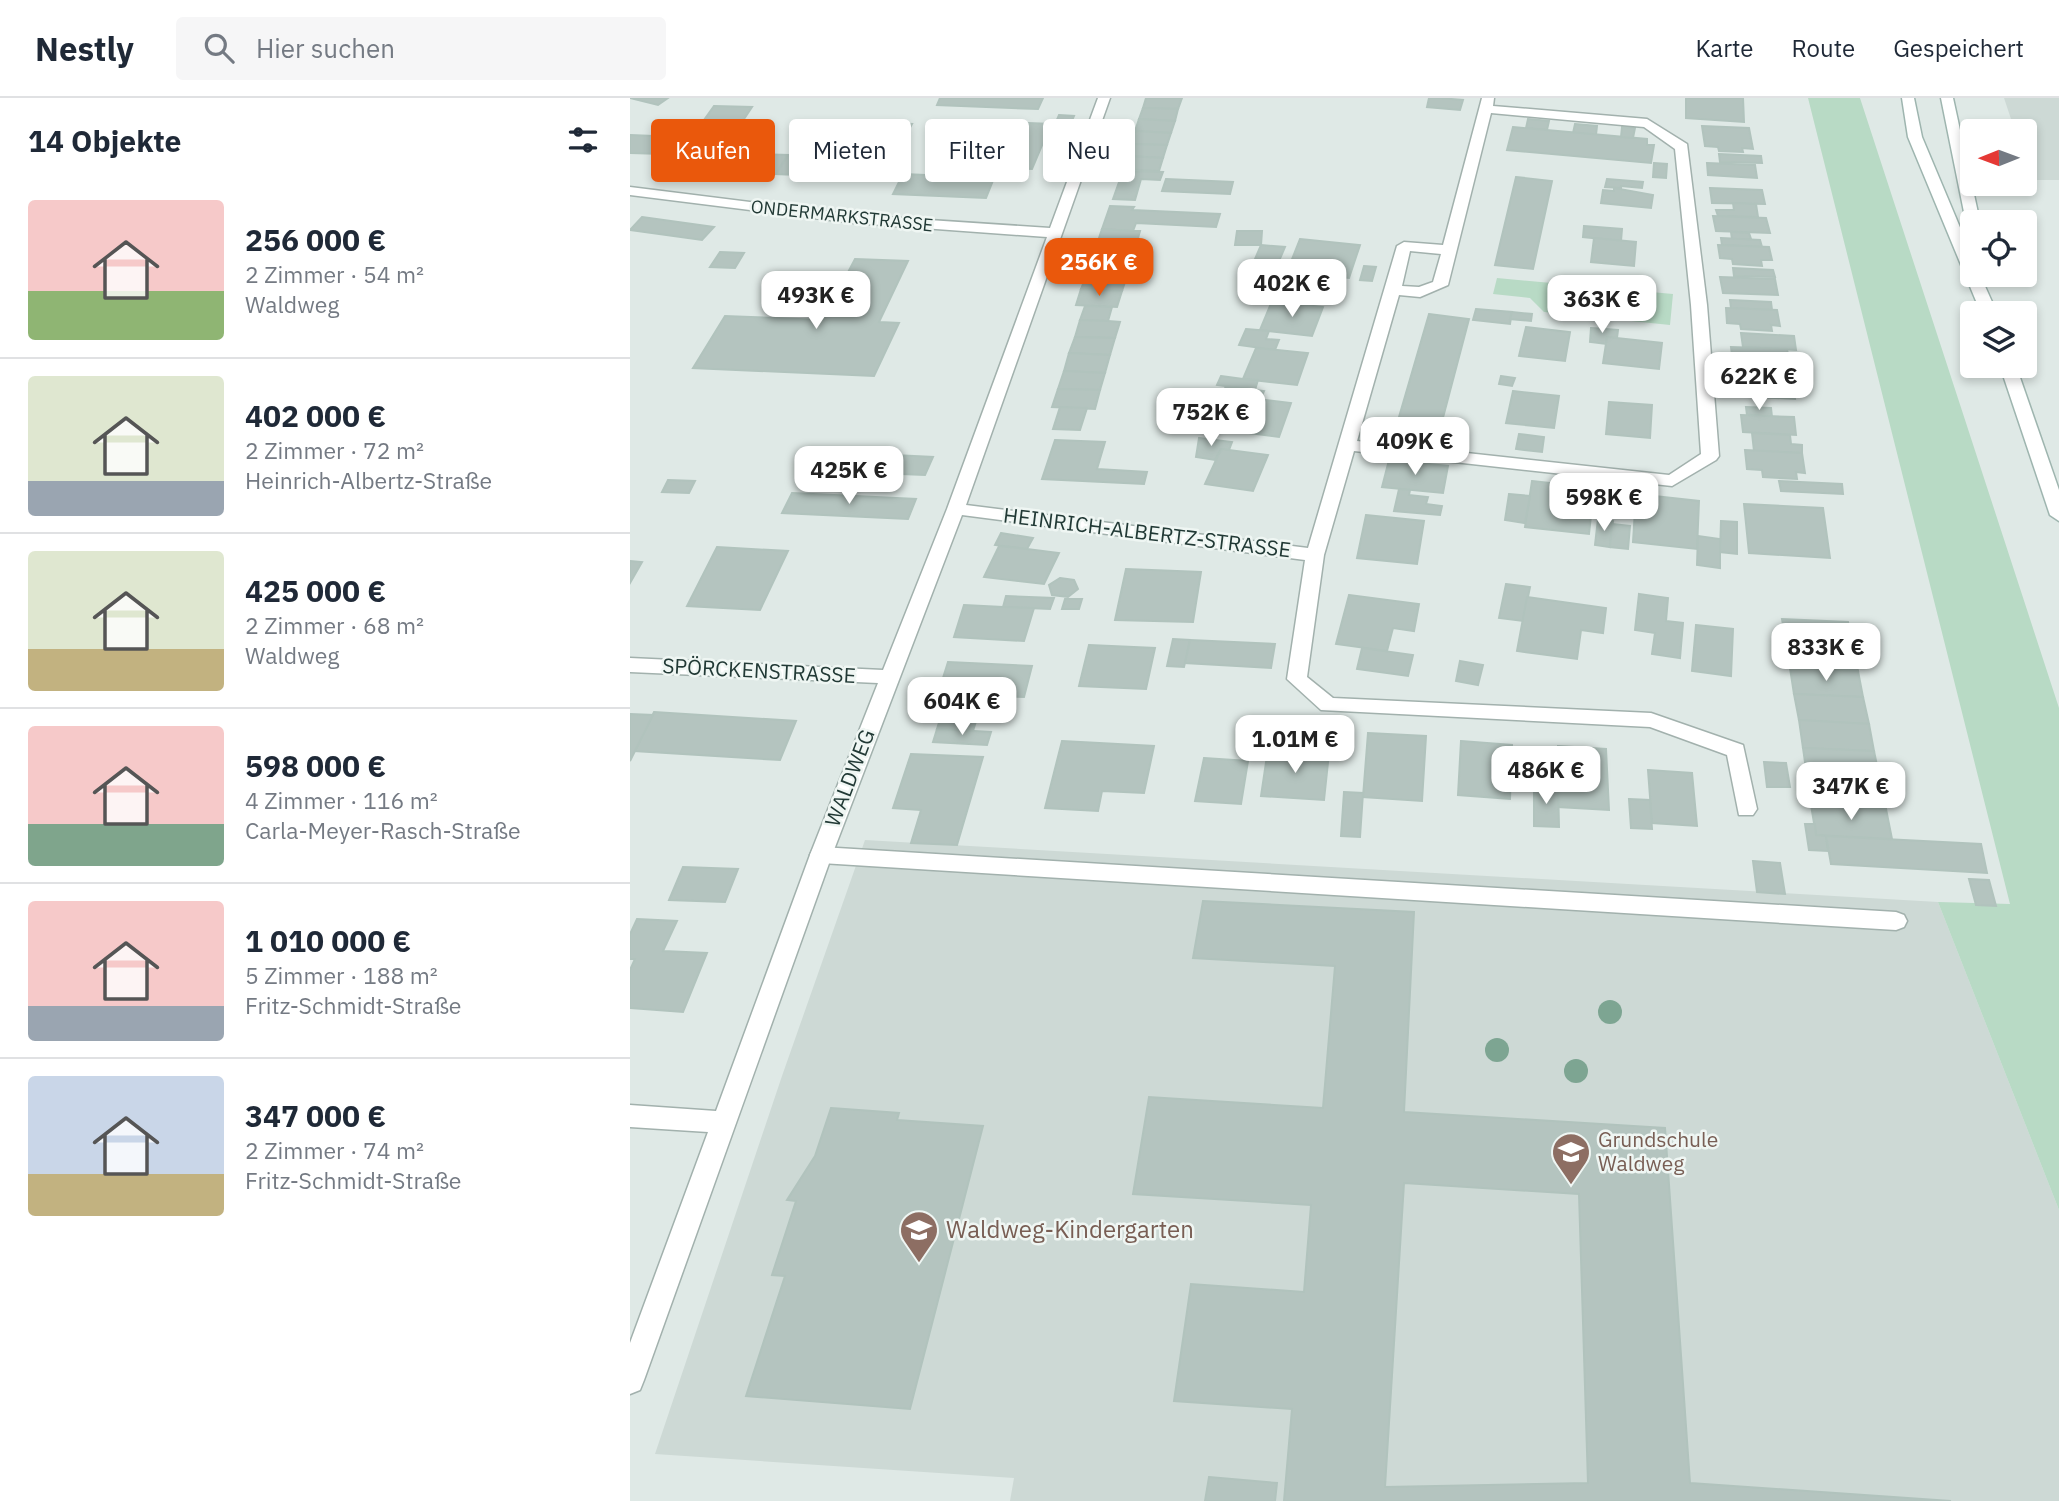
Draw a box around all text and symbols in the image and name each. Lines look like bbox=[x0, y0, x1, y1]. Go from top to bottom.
search box bbox=[176, 17, 666, 80]
text: Nestly bbox=[35, 27, 134, 70]
icon: search bbox=[200, 29, 238, 67]
text: Hier suchen bbox=[256, 31, 395, 65]
text: Karte bbox=[1695, 32, 1754, 64]
text: Route bbox=[1792, 32, 1855, 64]
text: Gespeichert bbox=[1893, 32, 2024, 64]
chip: Kaufen bbox=[651, 119, 775, 182]
chip: Mieten bbox=[789, 119, 911, 182]
chip: Filter bbox=[925, 119, 1029, 182]
chip: Neu bbox=[1043, 119, 1135, 182]
north arrow bbox=[1960, 119, 2037, 196]
map controls bbox=[1960, 119, 2037, 378]
text: 14 Objekte bbox=[28, 121, 181, 160]
icon: filters bbox=[564, 121, 602, 159]
street label: ONDERMARKSTRASSE bbox=[750, 194, 934, 237]
button: locate bbox=[1960, 210, 2037, 287]
text: 256 000 € bbox=[245, 220, 386, 259]
icon: home bbox=[84, 228, 168, 312]
pin: 256K € bbox=[1042, 238, 1156, 298]
text: 256K € bbox=[1060, 246, 1138, 276]
text: 2 Zimmer · 54 m² bbox=[245, 259, 424, 289]
pin: 402K € bbox=[1235, 260, 1349, 319]
text: 402K € bbox=[1253, 267, 1331, 297]
pin: 493K € bbox=[759, 272, 873, 331]
pin: 363K € bbox=[1545, 275, 1659, 335]
text: 493K € bbox=[777, 279, 855, 309]
text: 363K € bbox=[1563, 283, 1641, 313]
text: Waldweg bbox=[245, 289, 339, 319]
button: layers bbox=[1960, 301, 2037, 378]
pin: 622K € bbox=[1702, 352, 1816, 412]
text: 622K € bbox=[1720, 360, 1798, 390]
pin: 752K € bbox=[1154, 388, 1268, 448]
text: 402 000 € bbox=[245, 396, 386, 435]
text: 752K € bbox=[1172, 396, 1250, 426]
icon: home bbox=[84, 404, 168, 488]
pin: 409K € bbox=[1358, 418, 1472, 477]
text: 409K € bbox=[1376, 425, 1454, 455]
text: 2 Zimmer · 72 m² bbox=[245, 435, 424, 465]
pin: 425K € bbox=[792, 446, 906, 506]
text: 425K € bbox=[810, 454, 888, 484]
text: Heinrich-Albertz-Straße bbox=[245, 465, 492, 495]
pin: 598K € bbox=[1547, 474, 1661, 533]
text: 598K € bbox=[1565, 481, 1643, 511]
street label: HEINRICH-ALBERTZ-STRASSE bbox=[1002, 500, 1292, 564]
text: 425 000 € bbox=[245, 571, 386, 610]
icon: home bbox=[84, 579, 168, 663]
text: 2 Zimmer · 68 m² bbox=[245, 610, 424, 640]
pin: 833K € bbox=[1769, 624, 1883, 683]
text: 833K € bbox=[1787, 631, 1865, 661]
text: Waldweg bbox=[245, 640, 339, 670]
street label: SPÖRCKENSTRASSE bbox=[662, 651, 857, 689]
pin: 604K € bbox=[905, 678, 1019, 737]
text: 604K € bbox=[923, 685, 1001, 715]
pin: 1.01M € bbox=[1230, 716, 1360, 775]
text: 1.01M € bbox=[1251, 723, 1339, 753]
street label: WALDWEG bbox=[818, 725, 880, 830]
text: 598 000 € bbox=[245, 746, 386, 785]
pin: 486K € bbox=[1489, 746, 1603, 806]
icon: home bbox=[84, 754, 168, 838]
text: 486K € bbox=[1507, 754, 1585, 784]
pin: 347K € bbox=[1794, 762, 1908, 822]
text: 347K € bbox=[1812, 770, 1890, 800]
text: 4 Zimmer · 116 m² bbox=[245, 785, 438, 815]
text: Carla-Meyer-Rasch-Straße bbox=[245, 815, 521, 845]
text: 1 010 000 € bbox=[245, 921, 411, 960]
icon: home bbox=[84, 929, 168, 1013]
text: 5 Zimmer · 188 m² bbox=[245, 960, 438, 990]
text: Fritz-Schmidt-Straße bbox=[245, 990, 462, 1020]
text: 347 000 € bbox=[245, 1096, 386, 1135]
icon: home bbox=[84, 1104, 168, 1188]
place label: Grundschule Waldweg bbox=[1598, 1125, 1718, 1177]
school or university icon: Grundschule Waldweg bbox=[1550, 1131, 1592, 1186]
text: 2 Zimmer · 74 m² bbox=[245, 1135, 424, 1165]
text: Fritz-Schmidt-Straße bbox=[245, 1165, 462, 1195]
school or university icon: Waldweg-Kindergarten bbox=[898, 1209, 940, 1264]
place label: Waldweg-Kindergarten bbox=[946, 1213, 1194, 1245]

